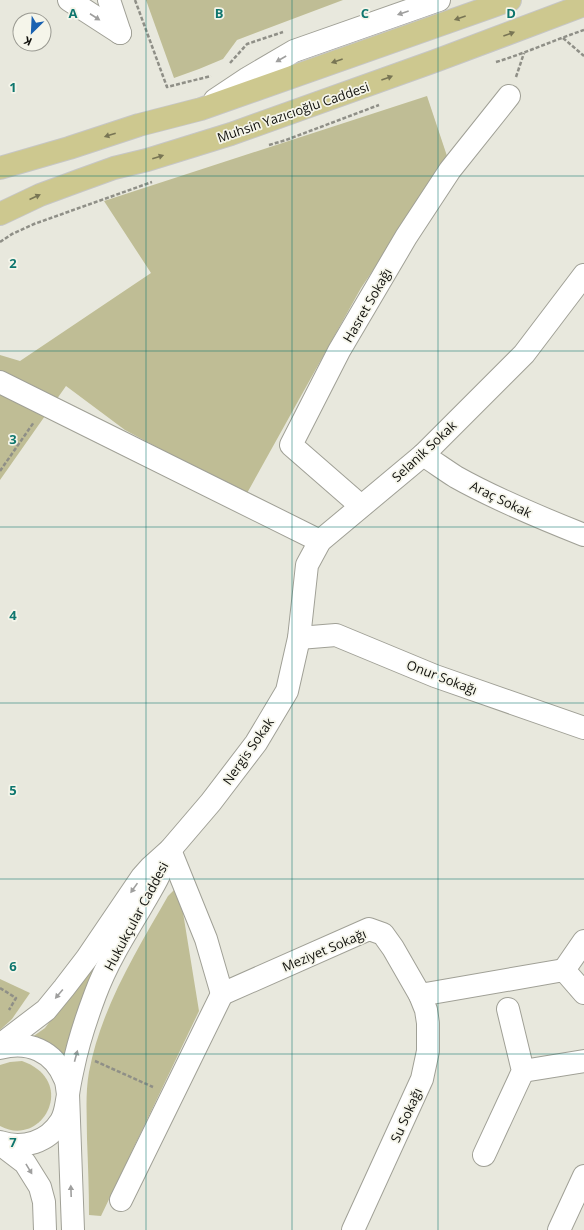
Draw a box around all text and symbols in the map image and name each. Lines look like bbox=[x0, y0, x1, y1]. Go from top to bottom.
text: A bbox=[69, 4, 78, 22]
text: B bbox=[215, 4, 224, 22]
text: C bbox=[361, 4, 369, 22]
text: D bbox=[506, 4, 516, 22]
one-way arrow bbox=[396, 11, 408, 17]
north arrow bbox=[12, 12, 52, 52]
one-way arrow bbox=[89, 13, 100, 21]
one-way arrow bbox=[454, 15, 466, 21]
one-way arrow bbox=[504, 30, 516, 36]
text: K bbox=[21, 33, 34, 50]
one-way arrow bbox=[275, 56, 287, 63]
one-way arrow bbox=[331, 58, 343, 64]
one-way arrow bbox=[382, 75, 394, 81]
text: 1 bbox=[9, 78, 17, 96]
street label: Muhsin Yazıcıoğlu Caddesi bbox=[215, 78, 371, 146]
one-way arrow bbox=[104, 132, 116, 138]
one-way arrow bbox=[153, 154, 165, 160]
one-way arrow bbox=[29, 194, 41, 200]
text: 2 bbox=[9, 254, 17, 272]
street label: Hasret Sokağı bbox=[338, 265, 396, 345]
street label: Selanik Sokak bbox=[388, 416, 460, 486]
text: 3 bbox=[9, 430, 17, 448]
street label: Araç Sokak bbox=[467, 476, 535, 522]
text: 4 bbox=[9, 606, 17, 624]
street label: Onur Sokağı bbox=[404, 655, 480, 699]
street label: Nergis Sokak bbox=[218, 714, 278, 788]
text: 5 bbox=[9, 781, 17, 799]
street label: Hukukçular Caddesi bbox=[100, 858, 172, 974]
one-way arrow bbox=[130, 883, 138, 894]
street label: Meziyet Sokağı bbox=[279, 924, 369, 976]
text: 6 bbox=[9, 957, 17, 975]
one-way arrow bbox=[55, 989, 64, 1000]
one-way arrow bbox=[73, 1050, 79, 1062]
street label: Su Sokağı bbox=[386, 1085, 426, 1145]
text: 7 bbox=[9, 1133, 17, 1151]
one-way arrow bbox=[26, 1163, 33, 1175]
one-way arrow bbox=[68, 1184, 74, 1197]

